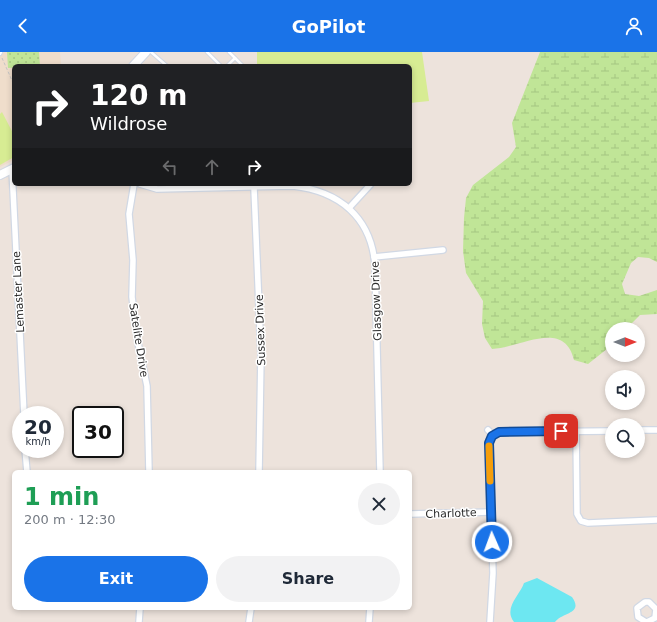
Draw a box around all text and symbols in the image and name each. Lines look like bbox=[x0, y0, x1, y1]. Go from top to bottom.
icon: back bbox=[12, 15, 34, 37]
icon: person bbox=[623, 15, 645, 37]
text: GoPilot bbox=[292, 16, 365, 37]
text: 120 m bbox=[90, 79, 187, 112]
icon: right bbox=[24, 80, 76, 132]
text: Wildrose bbox=[90, 113, 167, 134]
icon: left bbox=[159, 156, 181, 178]
icon: ahead bbox=[201, 156, 223, 178]
icon: right bbox=[243, 156, 265, 178]
street label: Lemaster Lane bbox=[10, 251, 27, 333]
street label: Glasgow Drive bbox=[369, 261, 384, 341]
street label: Sussex Drive bbox=[253, 294, 268, 366]
street label: Satelite Drive bbox=[126, 302, 151, 378]
north arrow bbox=[605, 322, 645, 362]
map controls bbox=[605, 322, 645, 458]
button: sound bbox=[605, 370, 645, 410]
speed limit sign: 30 bbox=[72, 406, 124, 458]
pin bbox=[544, 414, 578, 448]
text: 20 bbox=[24, 415, 52, 439]
button: search bbox=[605, 418, 645, 458]
icon: arrive bbox=[550, 420, 572, 442]
text: km/h bbox=[25, 436, 51, 447]
text: 1 min bbox=[24, 483, 99, 511]
button: close bbox=[358, 483, 400, 525]
street label: Charlotte bbox=[425, 506, 477, 521]
text: 200 m · 12:30 bbox=[24, 512, 115, 527]
position arrow bbox=[471, 521, 513, 563]
button: Exit bbox=[24, 556, 208, 602]
button: Share bbox=[216, 556, 400, 602]

